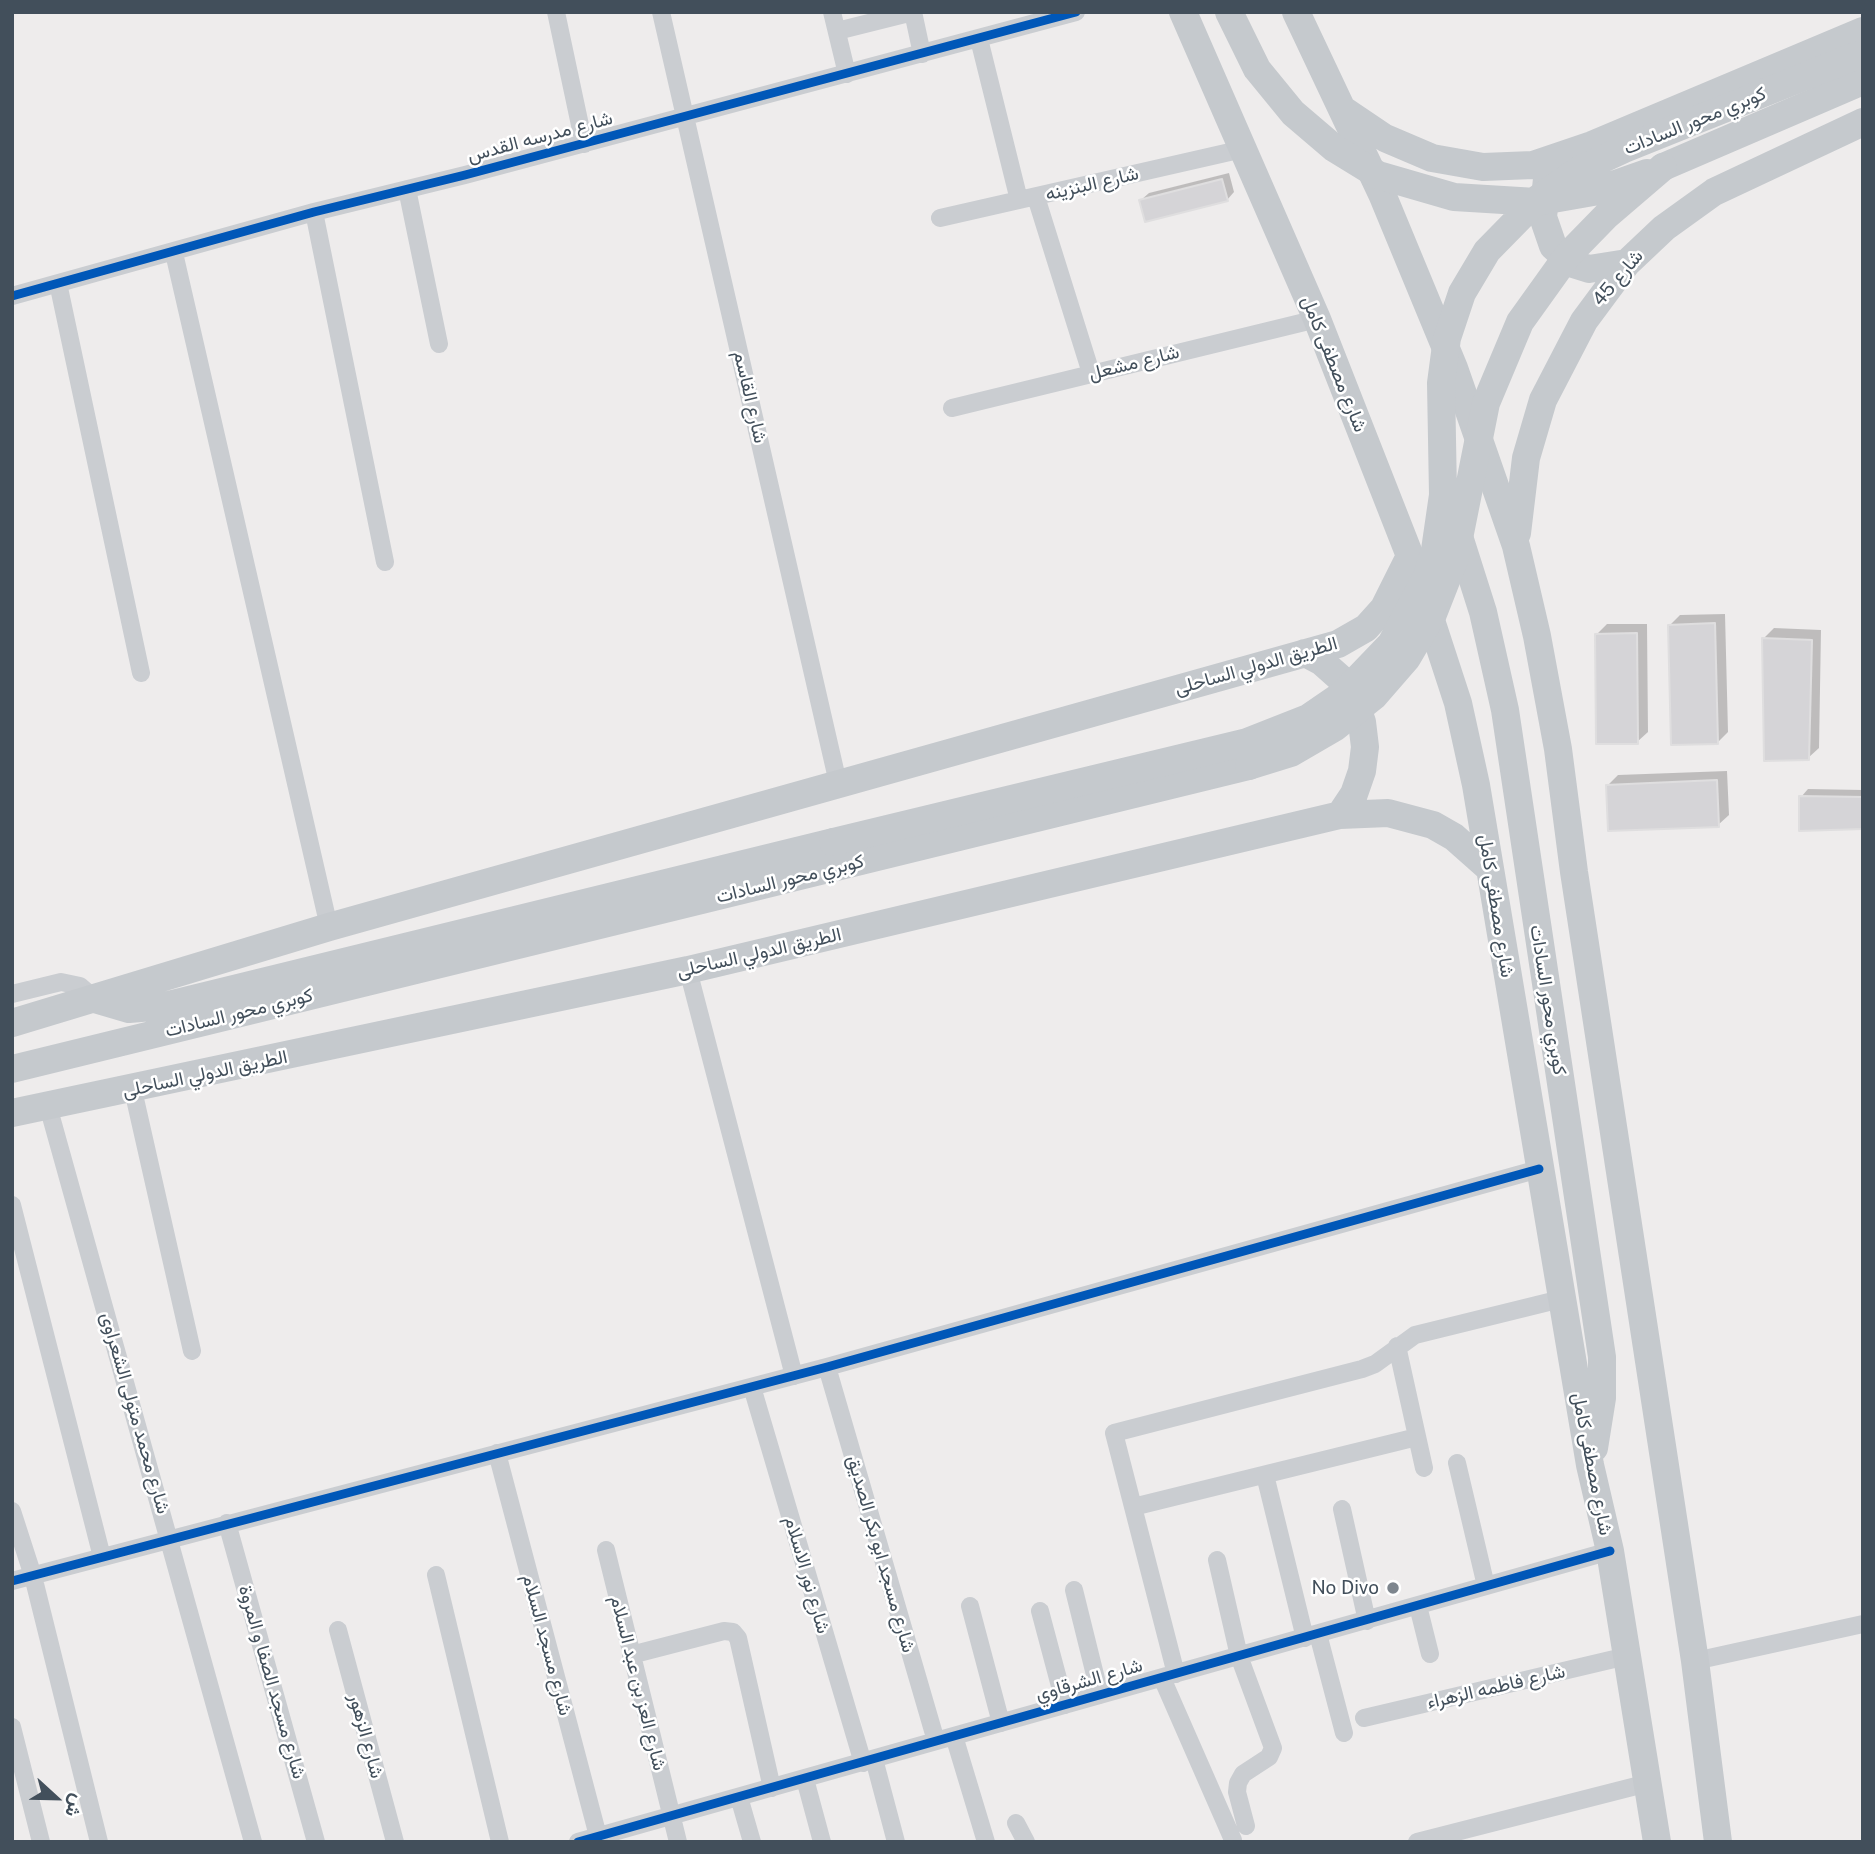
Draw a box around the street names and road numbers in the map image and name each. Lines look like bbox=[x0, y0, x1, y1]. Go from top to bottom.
street label: كوبري محور السادات bbox=[1620, 82, 1770, 160]
street label: شارع مدرسه القدس bbox=[465, 107, 615, 167]
street label: شارع البنزينه bbox=[1043, 162, 1141, 206]
street label: شارع 45 bbox=[1588, 245, 1648, 311]
street label: شارع مصطفى كامل bbox=[1296, 293, 1372, 435]
street label: شارع مشعل bbox=[1086, 341, 1182, 385]
street label: شارع القاسم bbox=[728, 349, 772, 445]
street label: الطريق الدولي الساحلى bbox=[1172, 632, 1340, 700]
street label: شارع مصطفى كامل bbox=[1473, 833, 1519, 979]
street label: كوبري محور السادات bbox=[714, 850, 866, 908]
street label: الطريق الدولي الساحلى bbox=[675, 923, 843, 983]
street label: كوبري محور السادات bbox=[1525, 923, 1571, 1077]
street label: كوبري محور السادات bbox=[163, 984, 315, 1042]
street label: الطريق الدولي الساحلى bbox=[120, 1045, 290, 1103]
street label: شارع محمد متولى الشعراوى bbox=[95, 1310, 175, 1516]
street label: شارع مصطفى كامل bbox=[1567, 1391, 1617, 1537]
street label: شارع مسجد ابو بكر الصديق bbox=[842, 1453, 920, 1655]
street label: شارع نور الاسلام bbox=[779, 1514, 835, 1636]
street label: شارع مسجد السلام bbox=[517, 1572, 577, 1718]
street label: شارع مسجد الصفا و المروة bbox=[233, 1583, 311, 1781]
street label: شارع العز بن عبد السلام bbox=[605, 1593, 671, 1773]
street label: شارع الشرقاوي bbox=[1033, 1654, 1145, 1706]
street label: شارع فاطمه الزهراء bbox=[1425, 1660, 1567, 1714]
street label: شارع الزهور bbox=[344, 1691, 388, 1781]

